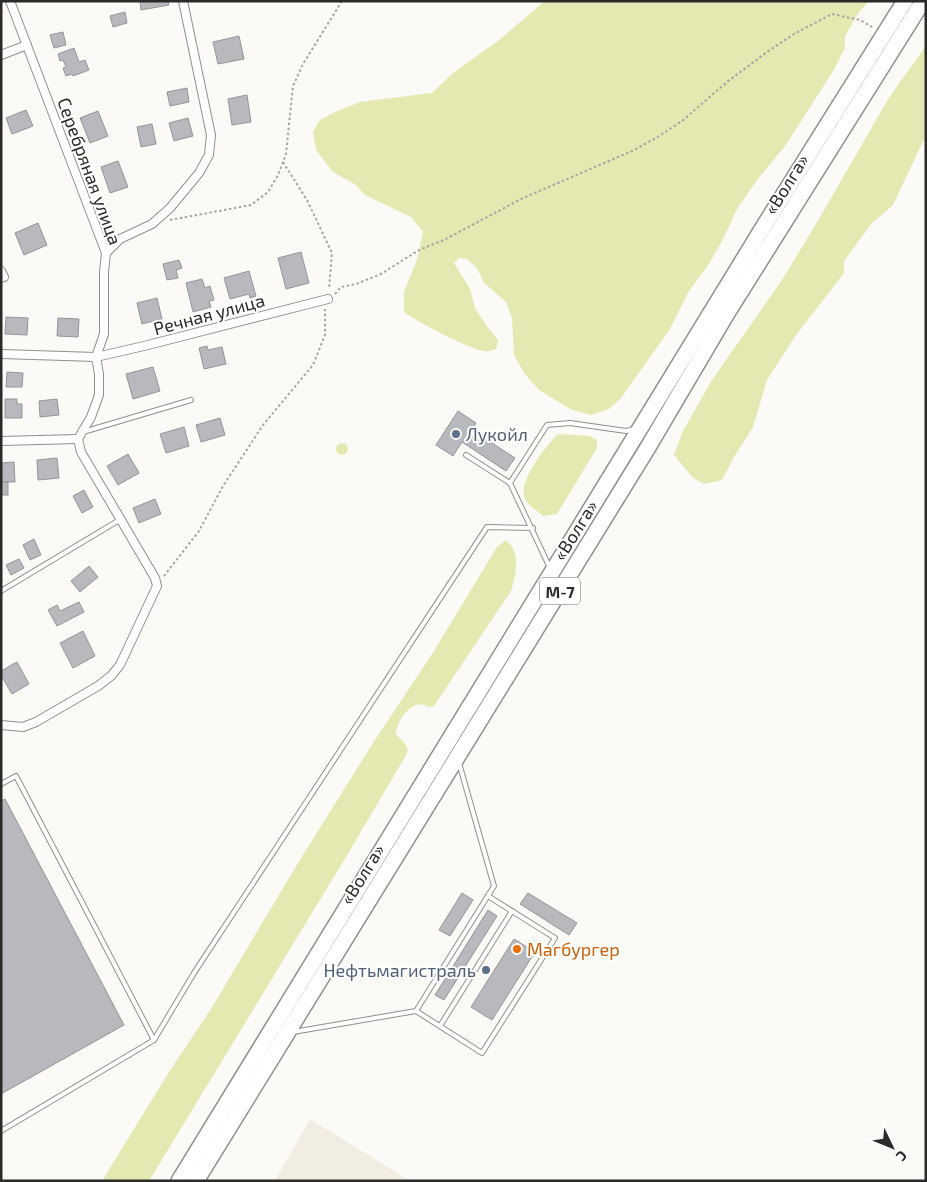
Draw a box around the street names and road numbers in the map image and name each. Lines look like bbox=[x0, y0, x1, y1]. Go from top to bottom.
street label: Серебряная улица bbox=[53, 94, 127, 248]
street label: «Волга» bbox=[759, 150, 813, 218]
street label: Речная улица bbox=[151, 289, 267, 339]
street label: «Волга» bbox=[548, 496, 602, 564]
road number: М-7 bbox=[540, 578, 580, 604]
street label: «Волга» bbox=[335, 840, 389, 908]

